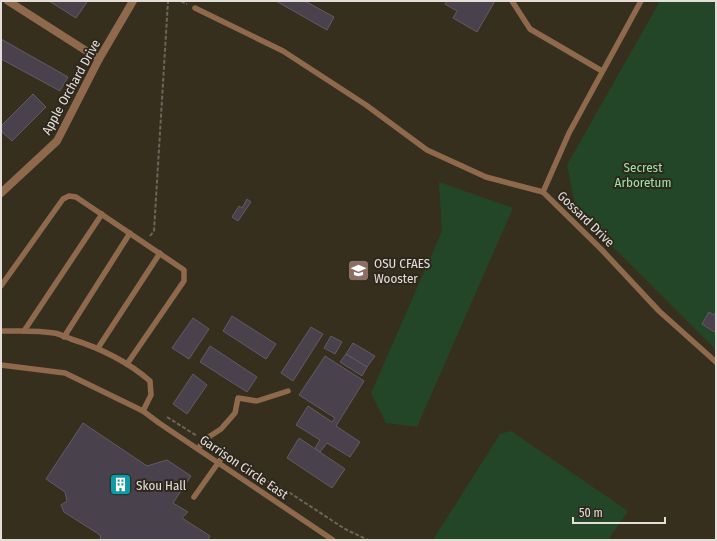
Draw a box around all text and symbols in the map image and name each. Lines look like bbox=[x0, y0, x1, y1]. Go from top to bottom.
street label: Apple Orchard Drive bbox=[39, 37, 103, 137]
park label: Secrest Arboretum bbox=[615, 160, 671, 190]
street label: Gossard Drive bbox=[554, 188, 618, 250]
place label: OSU CFAES Wooster bbox=[374, 256, 430, 286]
school or university icon: OSU CFAES Wooster bbox=[345, 257, 371, 283]
street label: Garrison Circle East bbox=[197, 432, 291, 502]
building icon: Skou Hall bbox=[107, 472, 133, 498]
place label: Skou Hall bbox=[136, 478, 187, 493]
scale bar bbox=[573, 499, 665, 525]
text: 50 m bbox=[579, 506, 603, 520]

